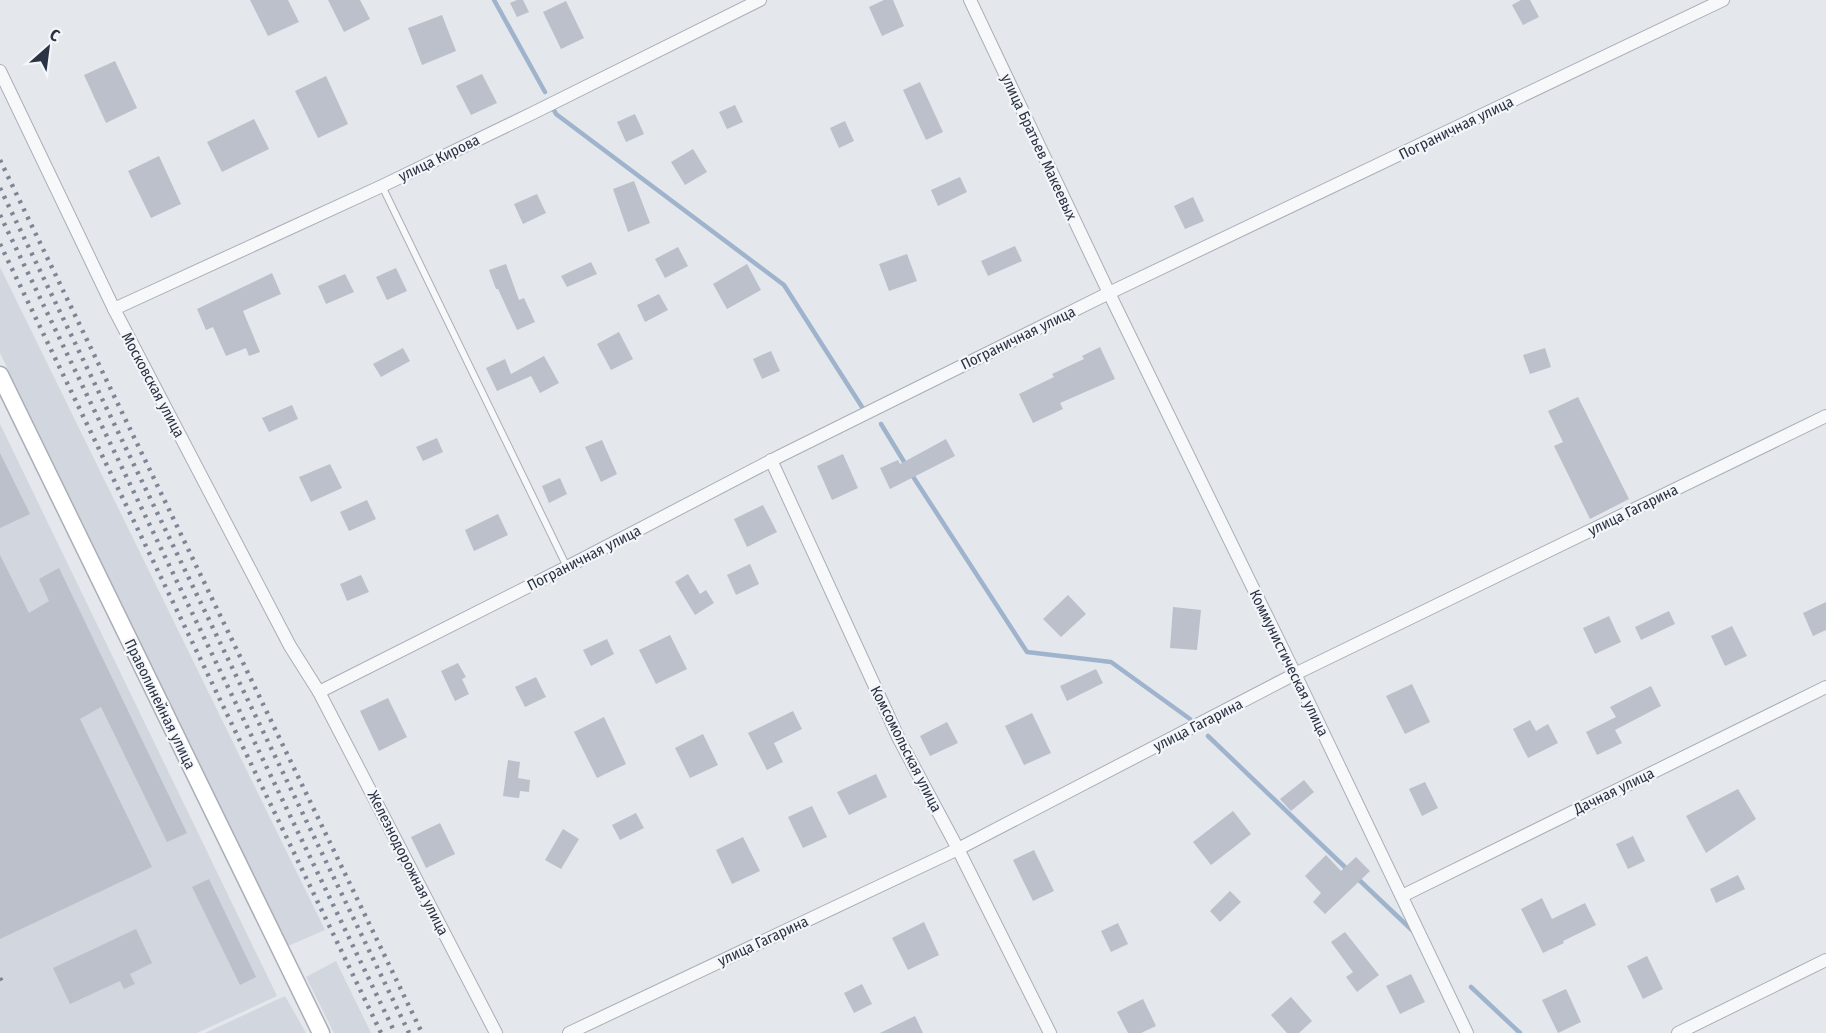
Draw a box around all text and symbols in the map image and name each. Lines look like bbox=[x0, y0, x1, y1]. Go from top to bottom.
north arrow bbox=[18, 18, 78, 78]
text: С bbox=[47, 25, 64, 46]
street label: улица Братьев Макеевых bbox=[997, 71, 1081, 223]
street label: Пограничная улица bbox=[1396, 92, 1516, 164]
street label: улица Кирова bbox=[396, 131, 482, 185]
street label: Пограничная улица bbox=[958, 302, 1078, 374]
street label: Московская улица bbox=[118, 329, 188, 441]
street label: улица Гагарина bbox=[1585, 480, 1681, 540]
street label: Пограничная улица bbox=[524, 522, 644, 594]
street label: Коммунистическая улица bbox=[1246, 587, 1332, 739]
street label: Праволинейная улица bbox=[121, 636, 199, 772]
street label: Комсомольская улица bbox=[866, 683, 946, 815]
street label: улица Гагарина bbox=[1150, 695, 1246, 755]
street label: Дачная улица bbox=[1570, 764, 1657, 819]
street label: Железнодорожная улица bbox=[364, 788, 452, 938]
street label: улица Гагарина bbox=[715, 912, 811, 970]

